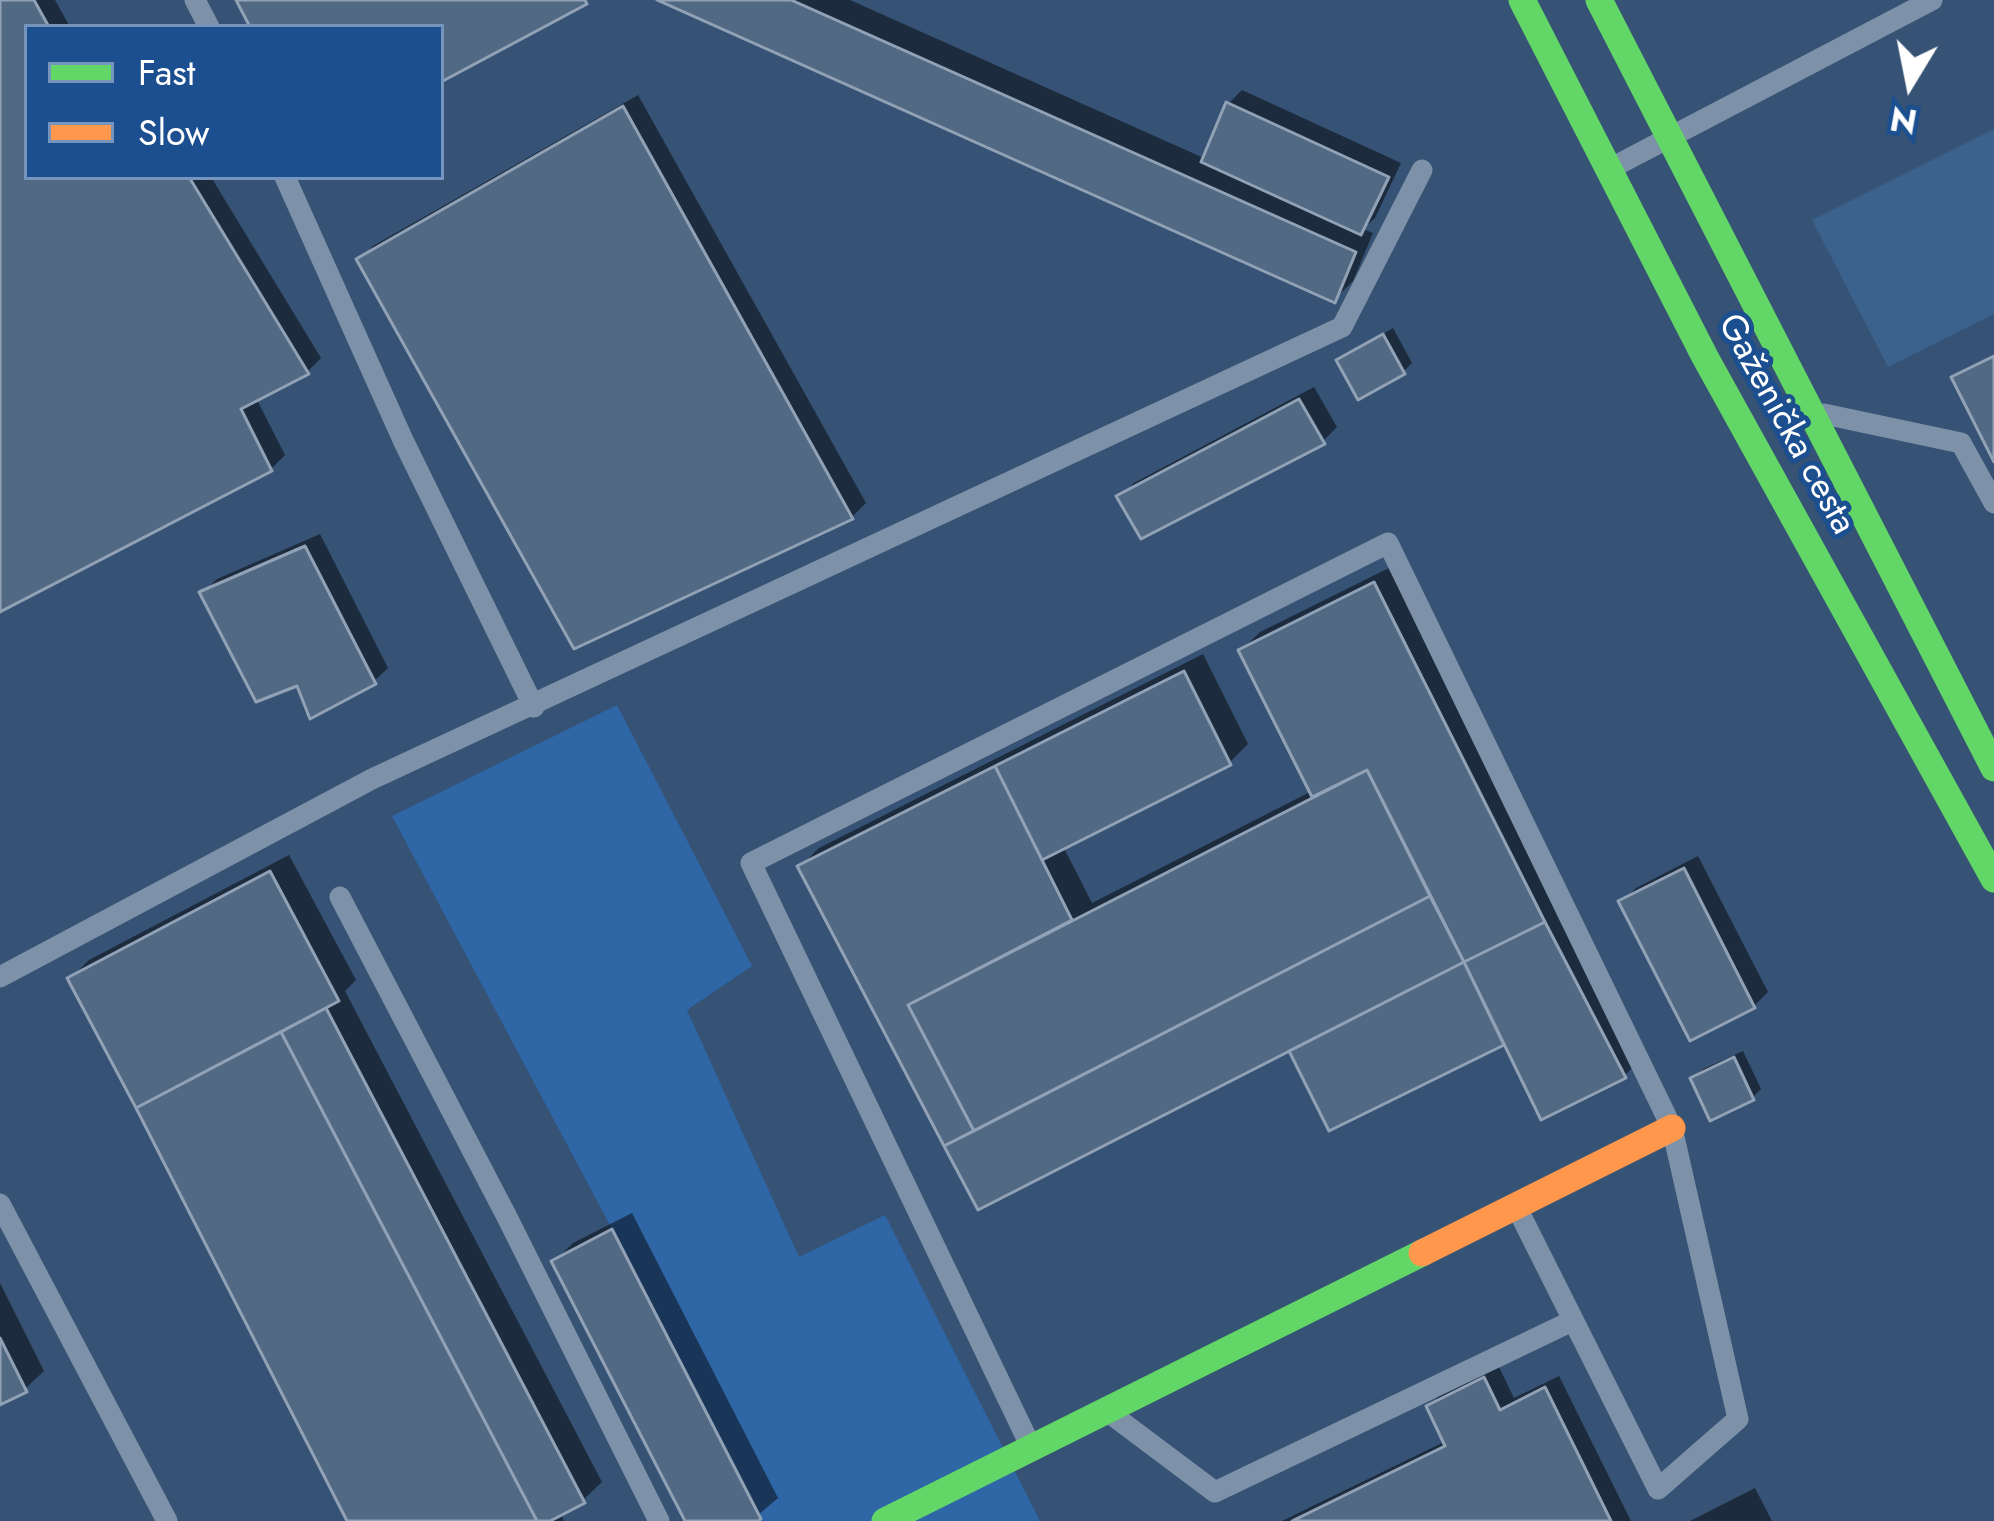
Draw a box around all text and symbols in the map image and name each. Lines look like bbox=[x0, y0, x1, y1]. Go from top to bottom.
legend bbox=[24, 24, 444, 180]
north arrow bbox=[1850, 24, 1970, 144]
text: Fast bbox=[138, 46, 195, 98]
text: N bbox=[1887, 95, 1921, 145]
text: Slow bbox=[138, 106, 210, 158]
street label: Gaženička cesta bbox=[1707, 307, 1863, 543]

